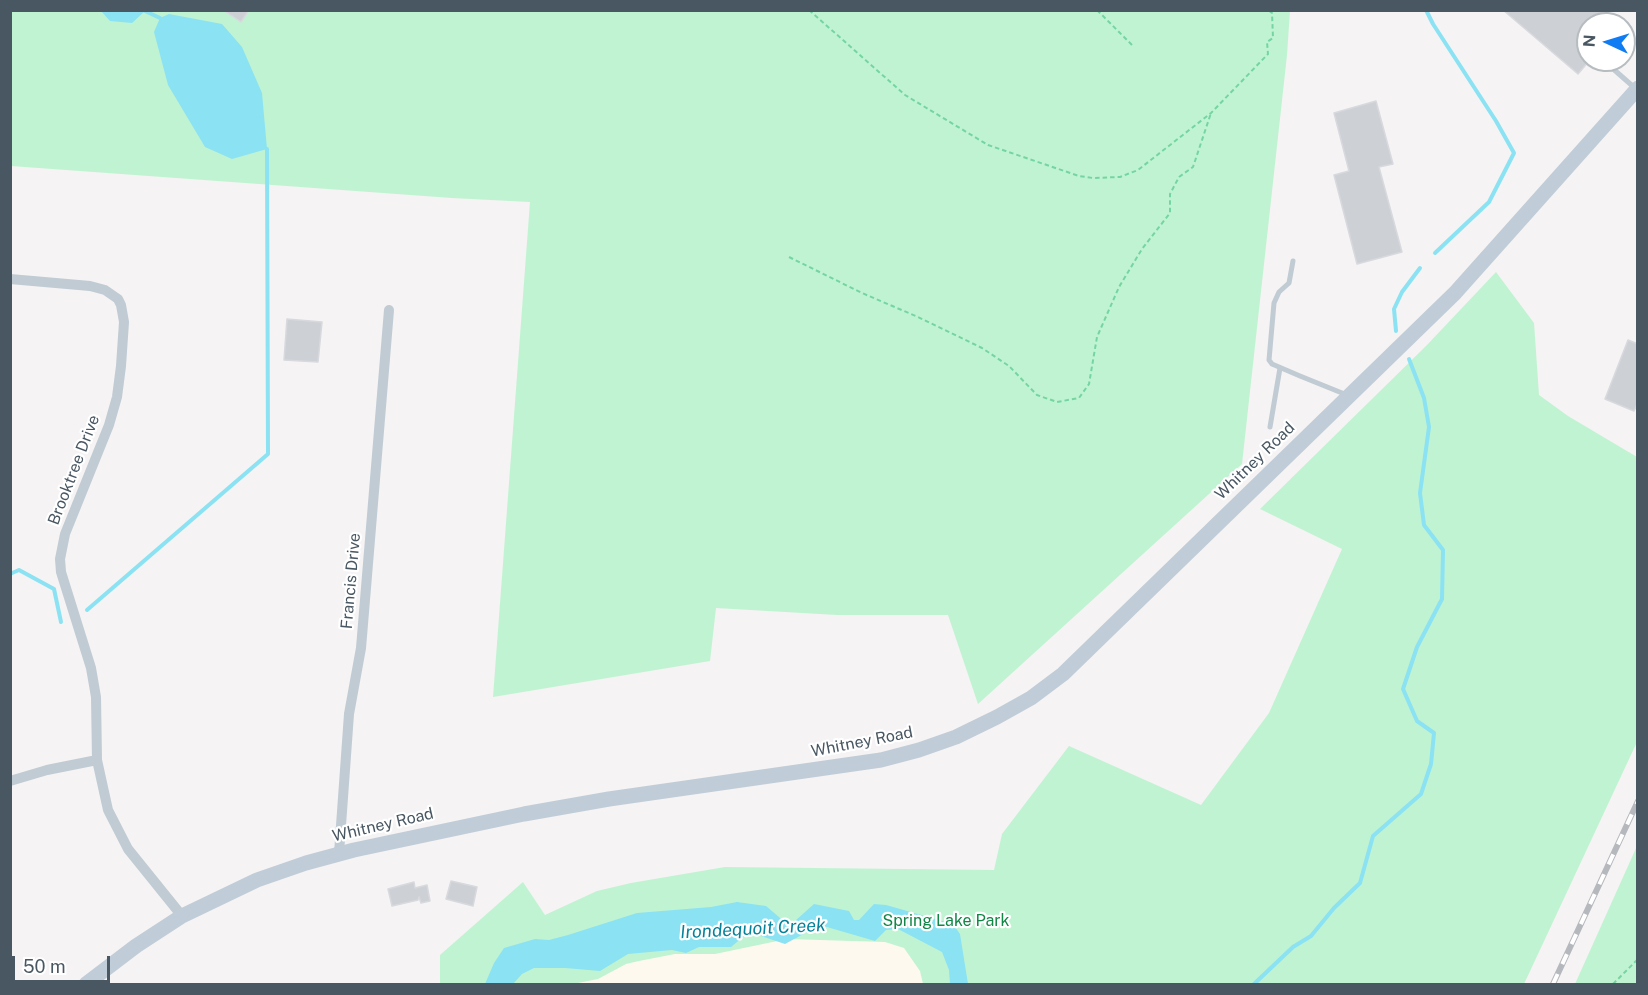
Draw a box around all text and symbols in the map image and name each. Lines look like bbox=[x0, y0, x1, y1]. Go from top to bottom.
north arrow bbox=[1576, 12, 1636, 72]
text: N bbox=[1580, 34, 1599, 48]
street label: Brooktree Drive bbox=[44, 412, 104, 528]
street label: Whitney Road bbox=[1211, 418, 1299, 504]
street label: Francis Drive bbox=[337, 532, 365, 630]
street label: Whitney Road bbox=[810, 723, 914, 761]
street label: Whitney Road bbox=[331, 804, 435, 846]
park label: Spring Lake Park bbox=[882, 911, 1010, 931]
water label: Irondequoit Creek bbox=[680, 914, 826, 944]
scale bar bbox=[15, 944, 112, 982]
text: 50 m bbox=[23, 956, 66, 977]

